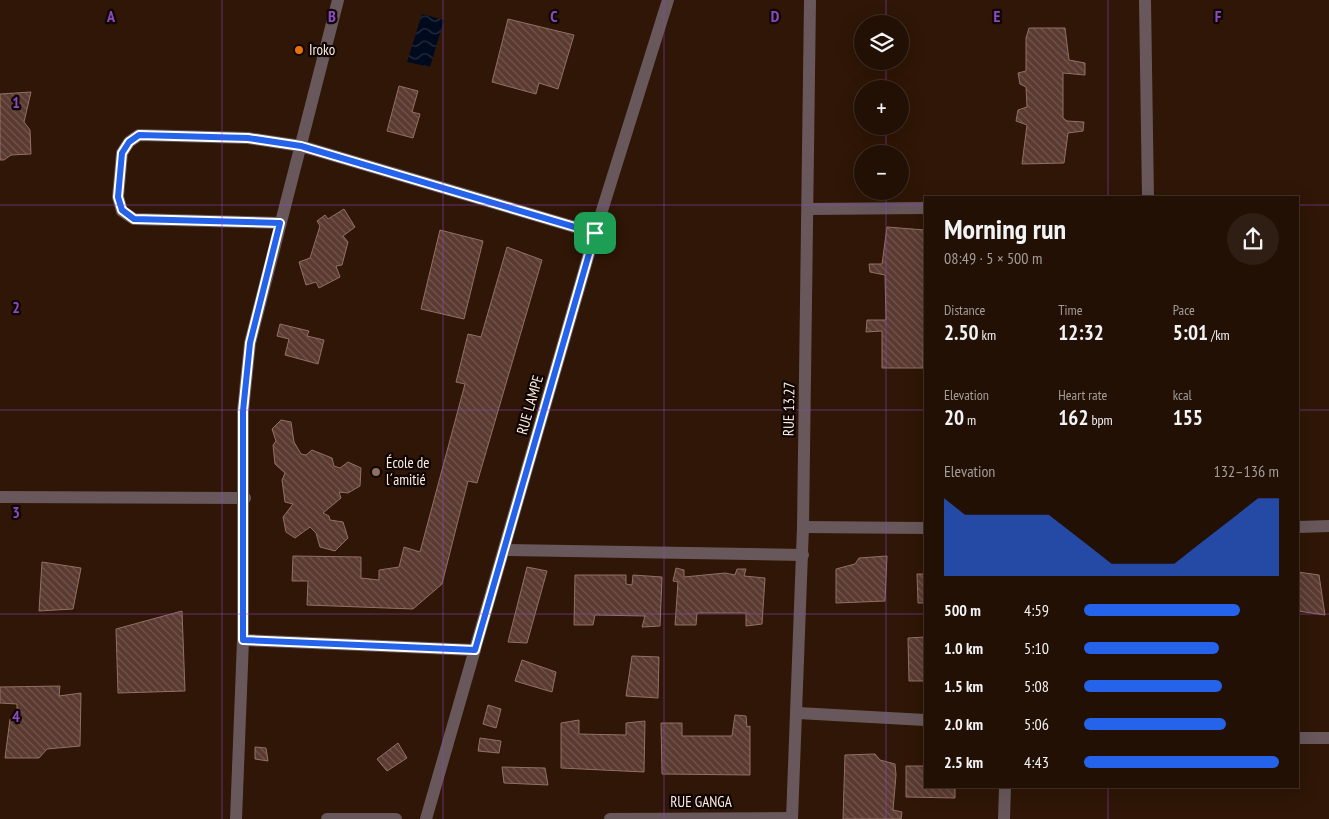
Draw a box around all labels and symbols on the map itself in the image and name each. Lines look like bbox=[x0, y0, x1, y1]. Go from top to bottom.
text: A bbox=[106, 6, 116, 26]
text: B bbox=[328, 6, 336, 26]
text: C bbox=[550, 6, 558, 26]
text: D bbox=[771, 6, 780, 26]
text: E bbox=[994, 6, 1001, 26]
text: F bbox=[1215, 6, 1222, 26]
place label: Iroko bbox=[309, 40, 335, 59]
marker: Iroko bbox=[293, 44, 305, 56]
text: 1 bbox=[12, 92, 20, 112]
pin bbox=[574, 212, 616, 254]
text: 2 bbox=[12, 297, 20, 317]
street label: RUE LAMPE bbox=[512, 373, 547, 437]
street label: RUE 13.27 bbox=[779, 382, 798, 436]
place label: École de l´amitié bbox=[386, 453, 430, 489]
marker: École de l´amitié bbox=[370, 466, 382, 478]
text: 3 bbox=[12, 502, 20, 522]
text: 4 bbox=[12, 706, 20, 726]
street label: RUE GANGA bbox=[670, 792, 733, 811]

